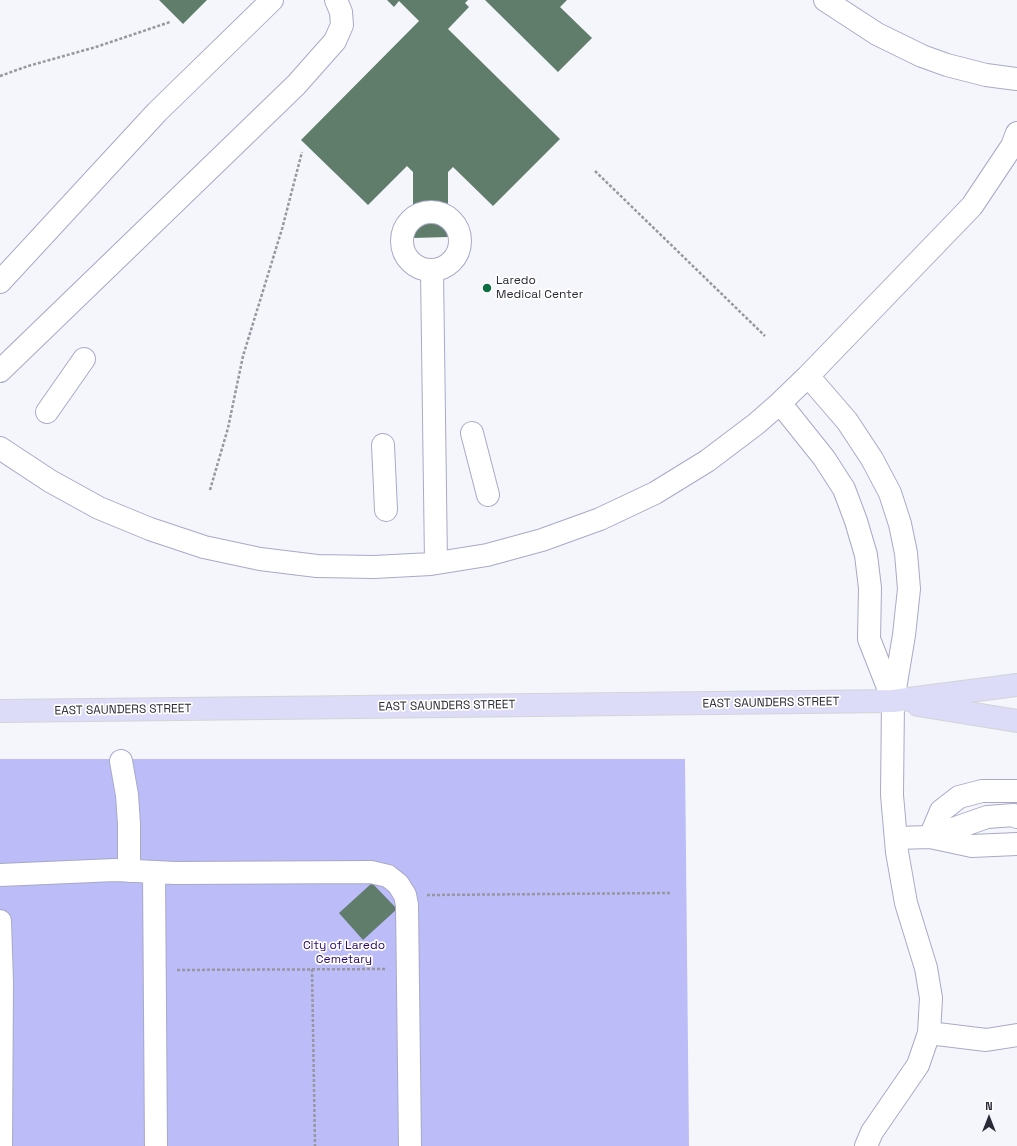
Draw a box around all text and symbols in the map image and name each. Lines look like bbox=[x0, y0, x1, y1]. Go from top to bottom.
place label: Laredo Medical Center bbox=[496, 274, 583, 302]
marker: Laredo Medical Center bbox=[481, 282, 493, 294]
street label: EAST SAUNDERS STREET bbox=[702, 695, 840, 711]
street label: EAST SAUNDERS STREET bbox=[378, 698, 516, 714]
street label: EAST SAUNDERS STREET bbox=[54, 702, 192, 718]
park label: City of Laredo Cemetary bbox=[303, 939, 385, 967]
north arrow bbox=[969, 1098, 1009, 1138]
text: N bbox=[985, 1099, 993, 1113]

